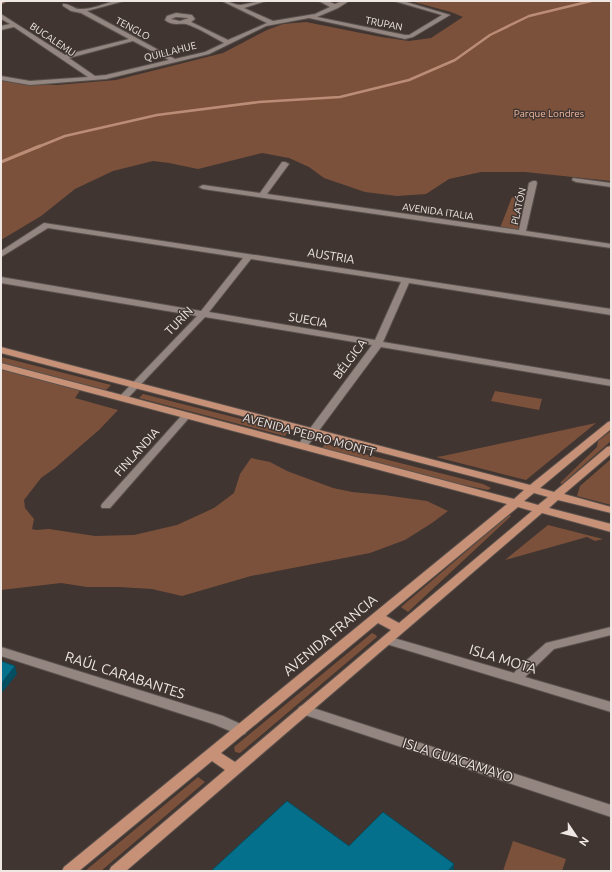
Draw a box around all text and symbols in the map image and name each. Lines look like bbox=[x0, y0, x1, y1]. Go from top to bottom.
street label: TRUPAN bbox=[364, 14, 404, 32]
street label: TENGLO bbox=[114, 15, 152, 42]
street label: BUCALEMU bbox=[28, 20, 77, 59]
street label: QUILLAHUE bbox=[143, 40, 198, 63]
park label: Parque Londres bbox=[514, 108, 584, 119]
street label: PLATÓN bbox=[508, 186, 528, 226]
street label: AVENIDA ITALIA bbox=[402, 201, 475, 222]
street label: AUSTRIA bbox=[307, 245, 356, 266]
street label: TURÍN bbox=[162, 304, 195, 337]
street label: SUECIA bbox=[288, 310, 329, 329]
street label: BÉLGICA bbox=[330, 336, 369, 381]
street label: AVENIDA PEDRO MONTT bbox=[242, 411, 377, 458]
street label: FINLANDIA bbox=[112, 425, 162, 478]
street label: AVENIDA FRANCIA bbox=[280, 591, 380, 679]
street label: ISLA MOTA bbox=[467, 641, 539, 677]
street label: RAÚL CARABANTES bbox=[63, 647, 187, 702]
street label: ISLA GUACAMAYO bbox=[401, 735, 515, 785]
north arrow bbox=[556, 816, 596, 856]
text: N bbox=[577, 835, 591, 849]

